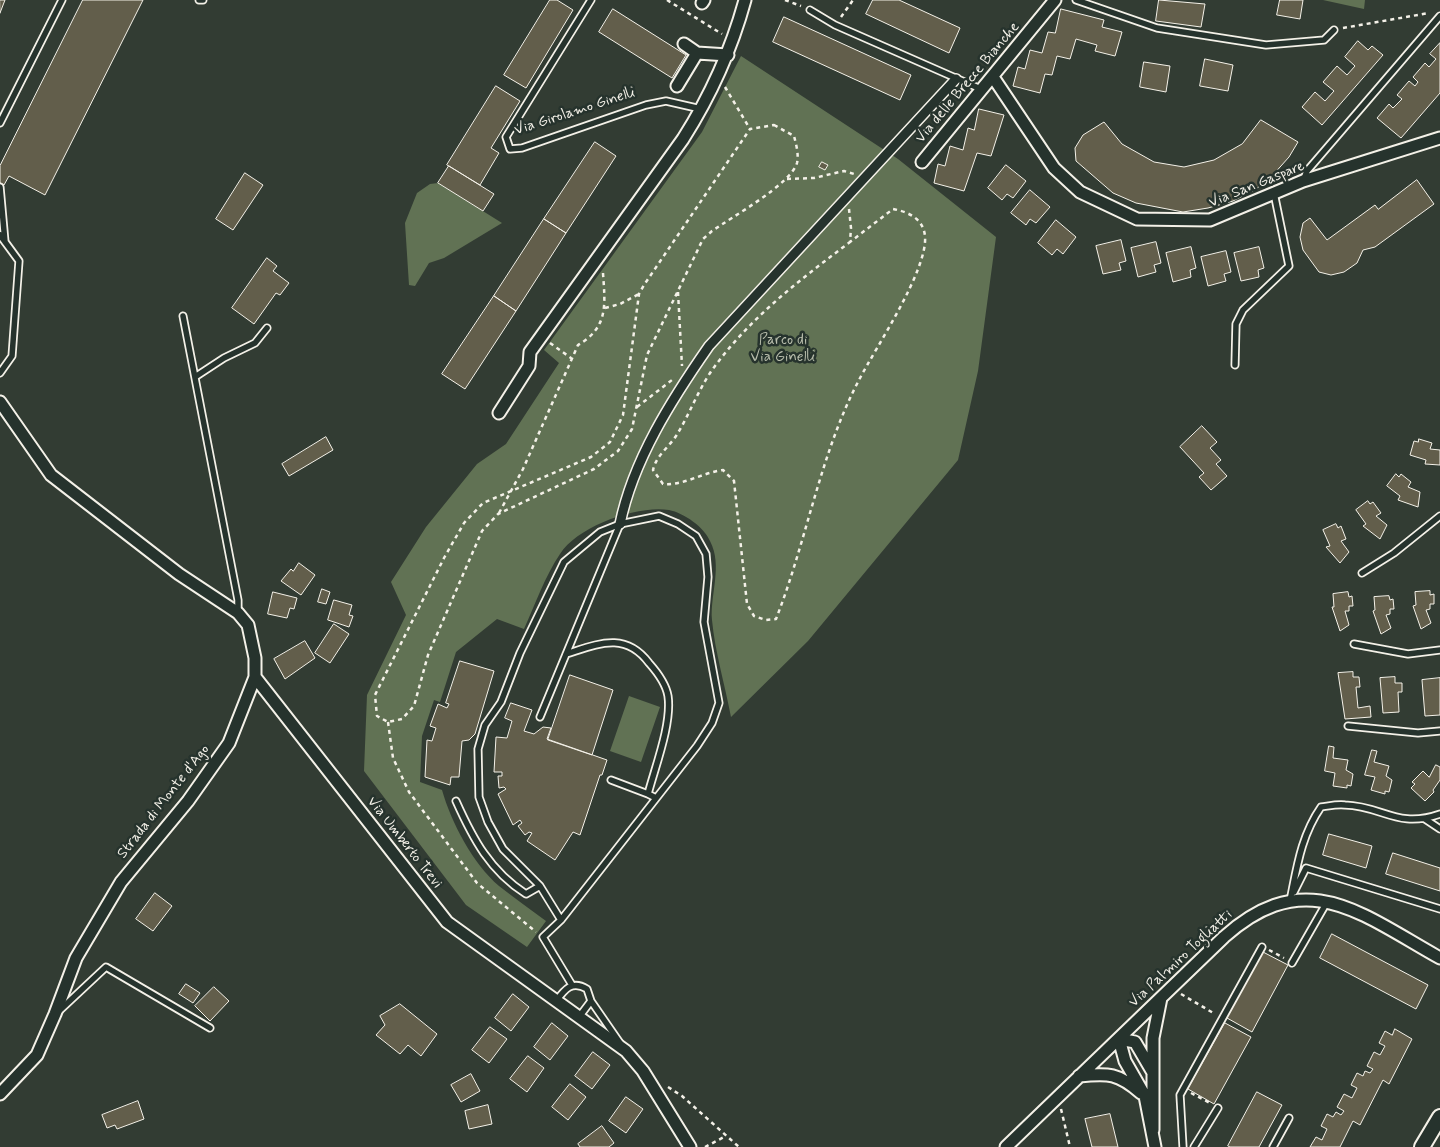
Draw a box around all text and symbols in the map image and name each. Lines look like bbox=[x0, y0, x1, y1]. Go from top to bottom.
street label: Via delle Brecce Bianche bbox=[912, 19, 1024, 147]
street label: Via Girolamo Ginelli bbox=[512, 84, 638, 140]
street label: Via San Gaspare bbox=[1206, 158, 1308, 212]
park label: Parco di Via Ginelli bbox=[751, 332, 815, 367]
street label: Strada di Monte d'Ago bbox=[114, 741, 214, 863]
street label: Via Umberto Trevi bbox=[363, 793, 445, 893]
street label: Via Palmiro Togliatti bbox=[1125, 906, 1237, 1012]

